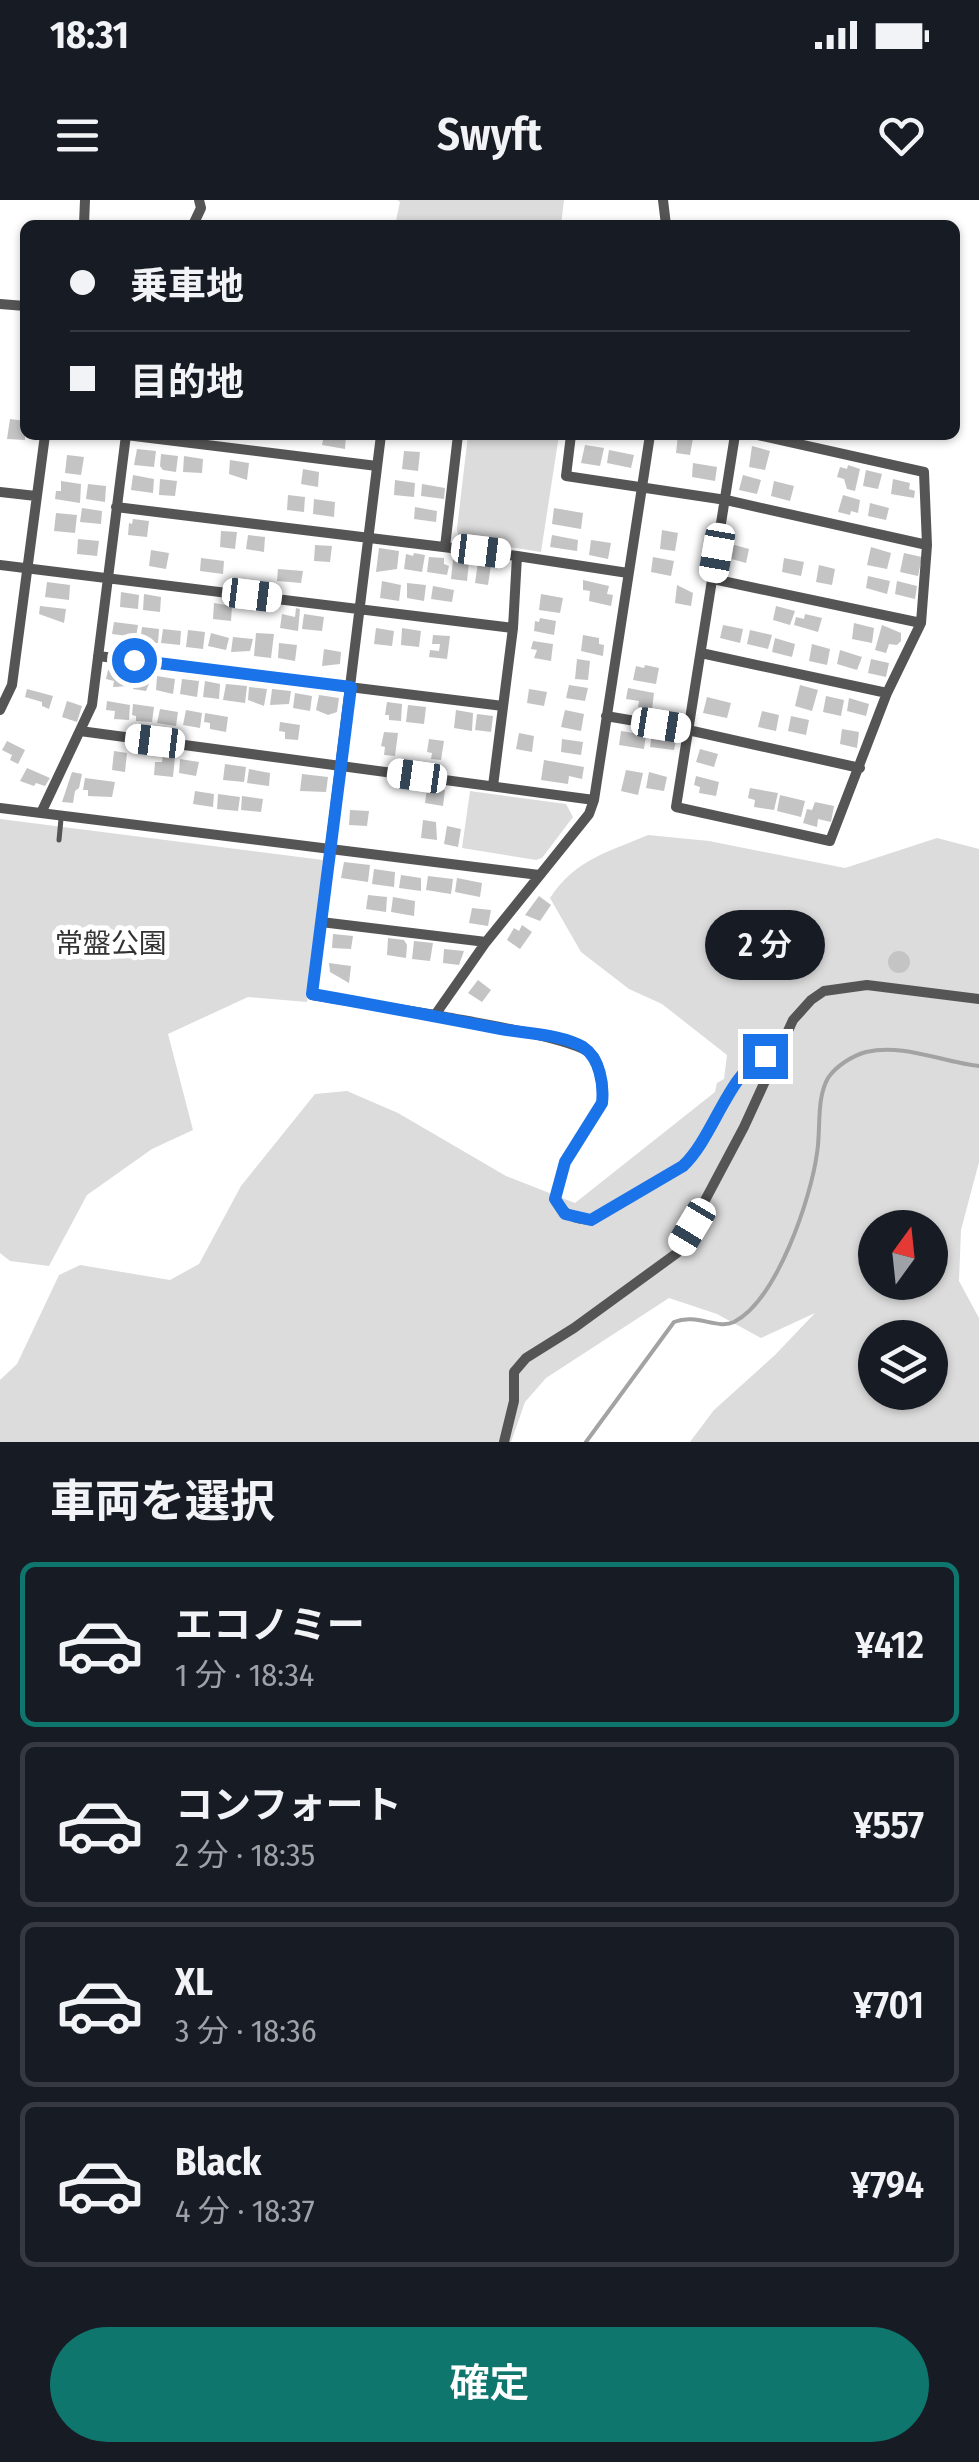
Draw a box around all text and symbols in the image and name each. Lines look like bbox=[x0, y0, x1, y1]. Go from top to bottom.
text: 18:31 bbox=[50, 12, 129, 58]
icon: menu bbox=[50, 108, 105, 163]
text: Swyft bbox=[437, 108, 542, 162]
icon: heart bbox=[874, 108, 929, 163]
text: 乗車地 bbox=[130, 263, 244, 309]
text: 目的地 bbox=[130, 359, 244, 405]
car bbox=[697, 521, 737, 585]
car bbox=[449, 532, 513, 570]
car bbox=[220, 576, 284, 614]
route start bbox=[112, 638, 157, 683]
car bbox=[629, 705, 693, 745]
car bbox=[123, 722, 187, 760]
car bbox=[385, 757, 449, 795]
callout: 2 分 bbox=[705, 911, 825, 981]
text: 2 分 bbox=[738, 926, 792, 964]
park label: 常盤公園 bbox=[55, 927, 167, 960]
route end bbox=[743, 1034, 788, 1079]
car bbox=[664, 1194, 720, 1260]
north arrow bbox=[858, 1210, 948, 1300]
map controls bbox=[858, 1210, 948, 1410]
button: layers bbox=[858, 1320, 948, 1410]
text: 車両を選択 bbox=[50, 1475, 275, 1529]
icon: car bbox=[55, 1600, 145, 1690]
text: エコノミー bbox=[175, 1602, 365, 1648]
text: ¥412 bbox=[855, 1622, 924, 1668]
text: 1 分 · 18:34 bbox=[175, 1656, 314, 1694]
icon: car bbox=[55, 1780, 145, 1870]
text: コンフォート bbox=[175, 1782, 402, 1828]
text: ¥557 bbox=[853, 1802, 924, 1848]
text: 2 分 · 18:35 bbox=[175, 1836, 315, 1874]
text: XL bbox=[175, 1959, 213, 2005]
icon: car bbox=[55, 1960, 145, 2050]
text: ¥701 bbox=[854, 1982, 924, 2028]
text: 3 分 · 18:36 bbox=[175, 2012, 317, 2050]
text: Black bbox=[175, 2139, 261, 2185]
icon: car bbox=[55, 2140, 145, 2230]
text: ¥794 bbox=[851, 2162, 924, 2208]
text: 4 分 · 18:37 bbox=[175, 2192, 315, 2230]
button: 確定 bbox=[50, 2327, 929, 2442]

